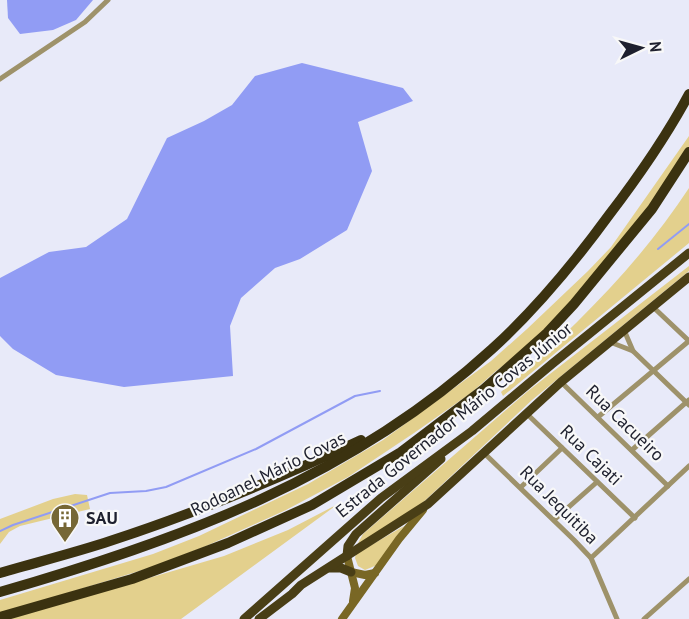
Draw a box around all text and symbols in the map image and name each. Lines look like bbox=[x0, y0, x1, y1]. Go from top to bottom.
north arrow bbox=[611, 18, 671, 78]
text: N bbox=[646, 41, 666, 53]
street label: Estrada Governador Mário Covas Júnior bbox=[331, 317, 577, 522]
street label: Rua Cacueiro bbox=[581, 379, 669, 466]
street label: Rua Cajati bbox=[555, 419, 627, 490]
street label: Rodoanel Mário Covas bbox=[187, 426, 349, 521]
street label: Rua Jequitiba bbox=[515, 460, 604, 549]
building icon: SAU bbox=[49, 502, 81, 544]
place label: SAU bbox=[86, 506, 118, 529]

